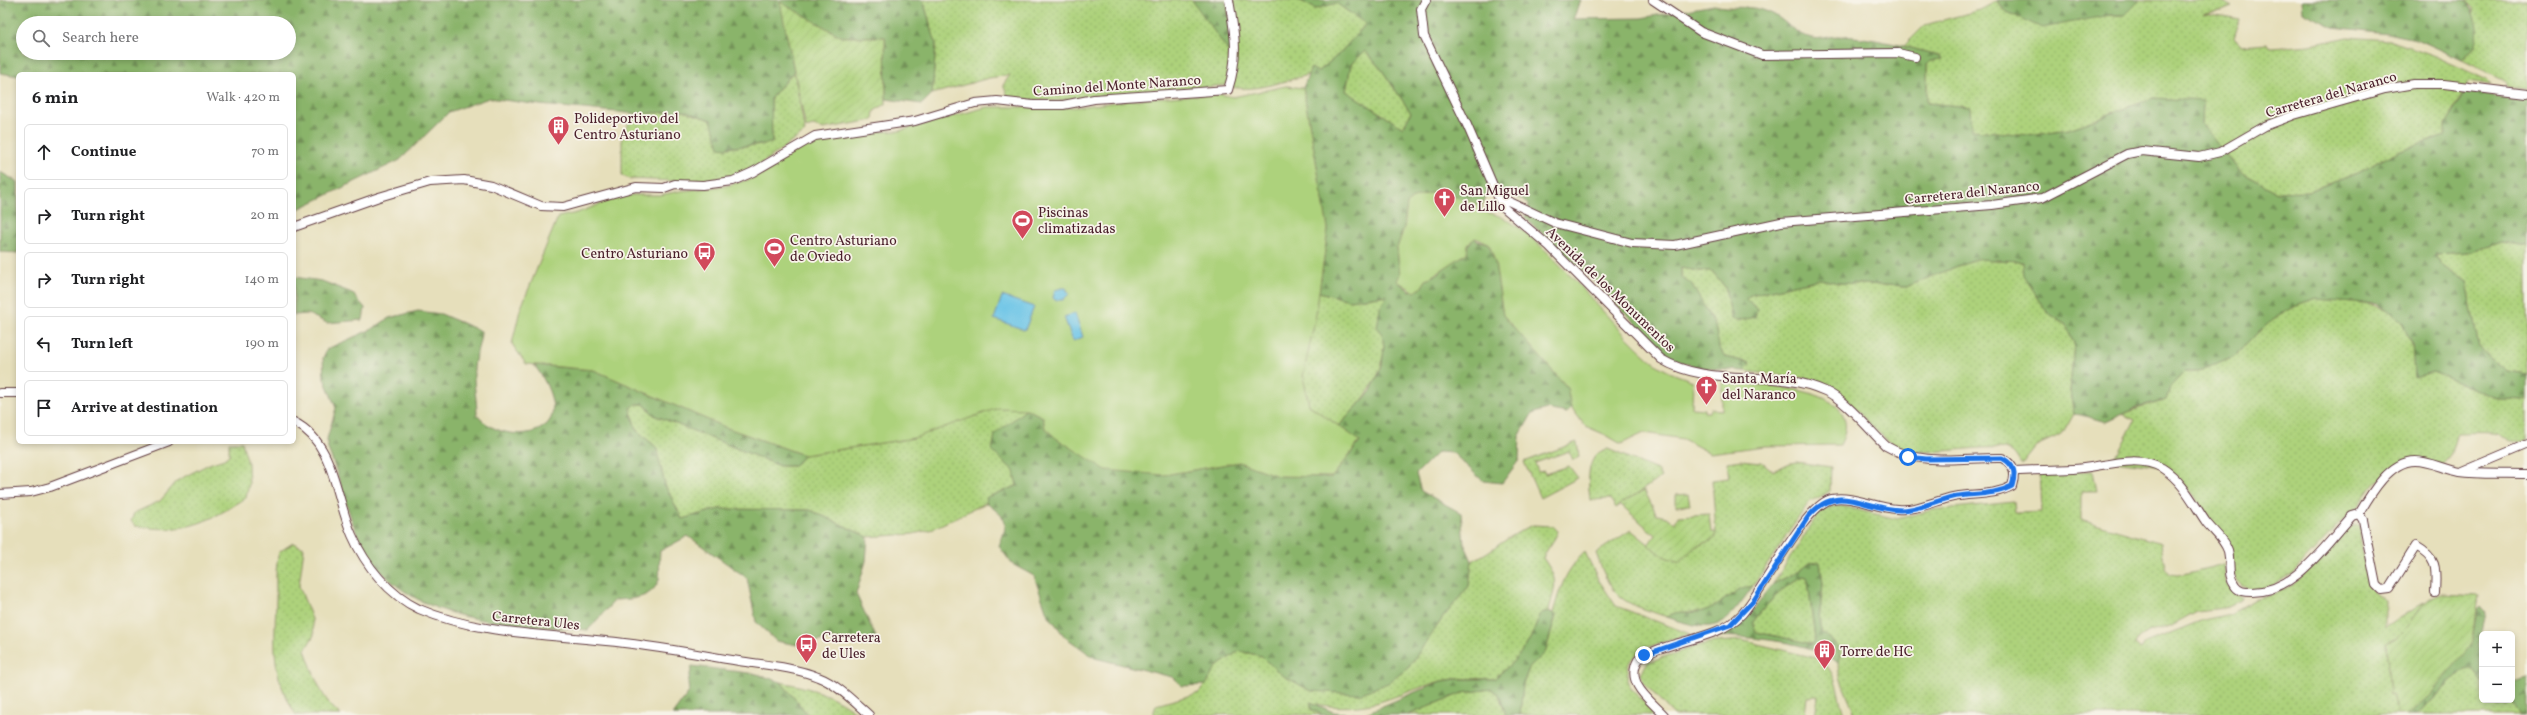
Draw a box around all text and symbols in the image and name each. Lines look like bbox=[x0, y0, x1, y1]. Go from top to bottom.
search box bbox=[16, 16, 296, 60]
icon: search bbox=[30, 27, 52, 49]
text: Search here bbox=[62, 28, 139, 49]
street label: Carretera del Naranco bbox=[2264, 68, 2399, 123]
street label: Camino del Monte Naranco bbox=[1033, 71, 1202, 102]
text: 6 min bbox=[32, 87, 78, 110]
text: Walk · 420 m bbox=[206, 89, 280, 107]
place label: Polideportivo del Centro Asturiano bbox=[574, 110, 681, 145]
building icon: Polideportivo del Centro Asturiano bbox=[546, 113, 572, 146]
icon: ahead bbox=[33, 141, 55, 163]
text: Continue bbox=[71, 142, 136, 163]
text: 70 m bbox=[251, 143, 279, 161]
street label: Carretera del Naranco bbox=[1904, 177, 2040, 210]
place label: San Miguel de Lillo bbox=[1460, 182, 1529, 217]
church icon: San Miguel de Lillo bbox=[1432, 185, 1458, 218]
place label: Piscinas climatizadas bbox=[1038, 204, 1115, 239]
icon: right bbox=[33, 205, 55, 227]
text: Turn right bbox=[71, 206, 145, 227]
text: 20 m bbox=[250, 207, 279, 225]
sports icon: Piscinas climatizadas bbox=[1009, 207, 1035, 240]
street label: Avenida de los Monumentos bbox=[1541, 223, 1679, 357]
place label: Centro Asturiano de Oviedo bbox=[790, 232, 897, 267]
sports icon: Centro Asturiano de Oviedo bbox=[761, 235, 787, 268]
bus stop icon: Centro Asturiano bbox=[691, 240, 717, 273]
place label: Centro Asturiano bbox=[581, 245, 688, 264]
icon: right bbox=[33, 269, 55, 291]
text: Turn right bbox=[71, 270, 145, 291]
text: 140 m bbox=[245, 271, 279, 289]
icon: left bbox=[33, 333, 55, 355]
text: Turn left bbox=[71, 334, 133, 355]
text: 190 m bbox=[245, 335, 279, 353]
place label: Santa María del Naranco bbox=[1722, 370, 1797, 405]
church icon: Santa María del Naranco bbox=[1694, 373, 1720, 406]
icon: arrive bbox=[33, 397, 55, 419]
text: Arrive at destination bbox=[71, 398, 218, 419]
route start bbox=[1899, 448, 1917, 466]
street label: Carretera Ules bbox=[491, 607, 580, 636]
place label: Carretera de Ules bbox=[822, 629, 881, 664]
map controls bbox=[2479, 631, 2515, 703]
button: + bbox=[2479, 631, 2515, 667]
bus stop icon: Carretera de Ules bbox=[794, 632, 820, 665]
building icon: Torre de HC bbox=[1812, 638, 1838, 671]
place label: Torre de HC bbox=[1840, 643, 1913, 662]
route end bbox=[1635, 646, 1653, 664]
button: − bbox=[2479, 667, 2515, 703]

